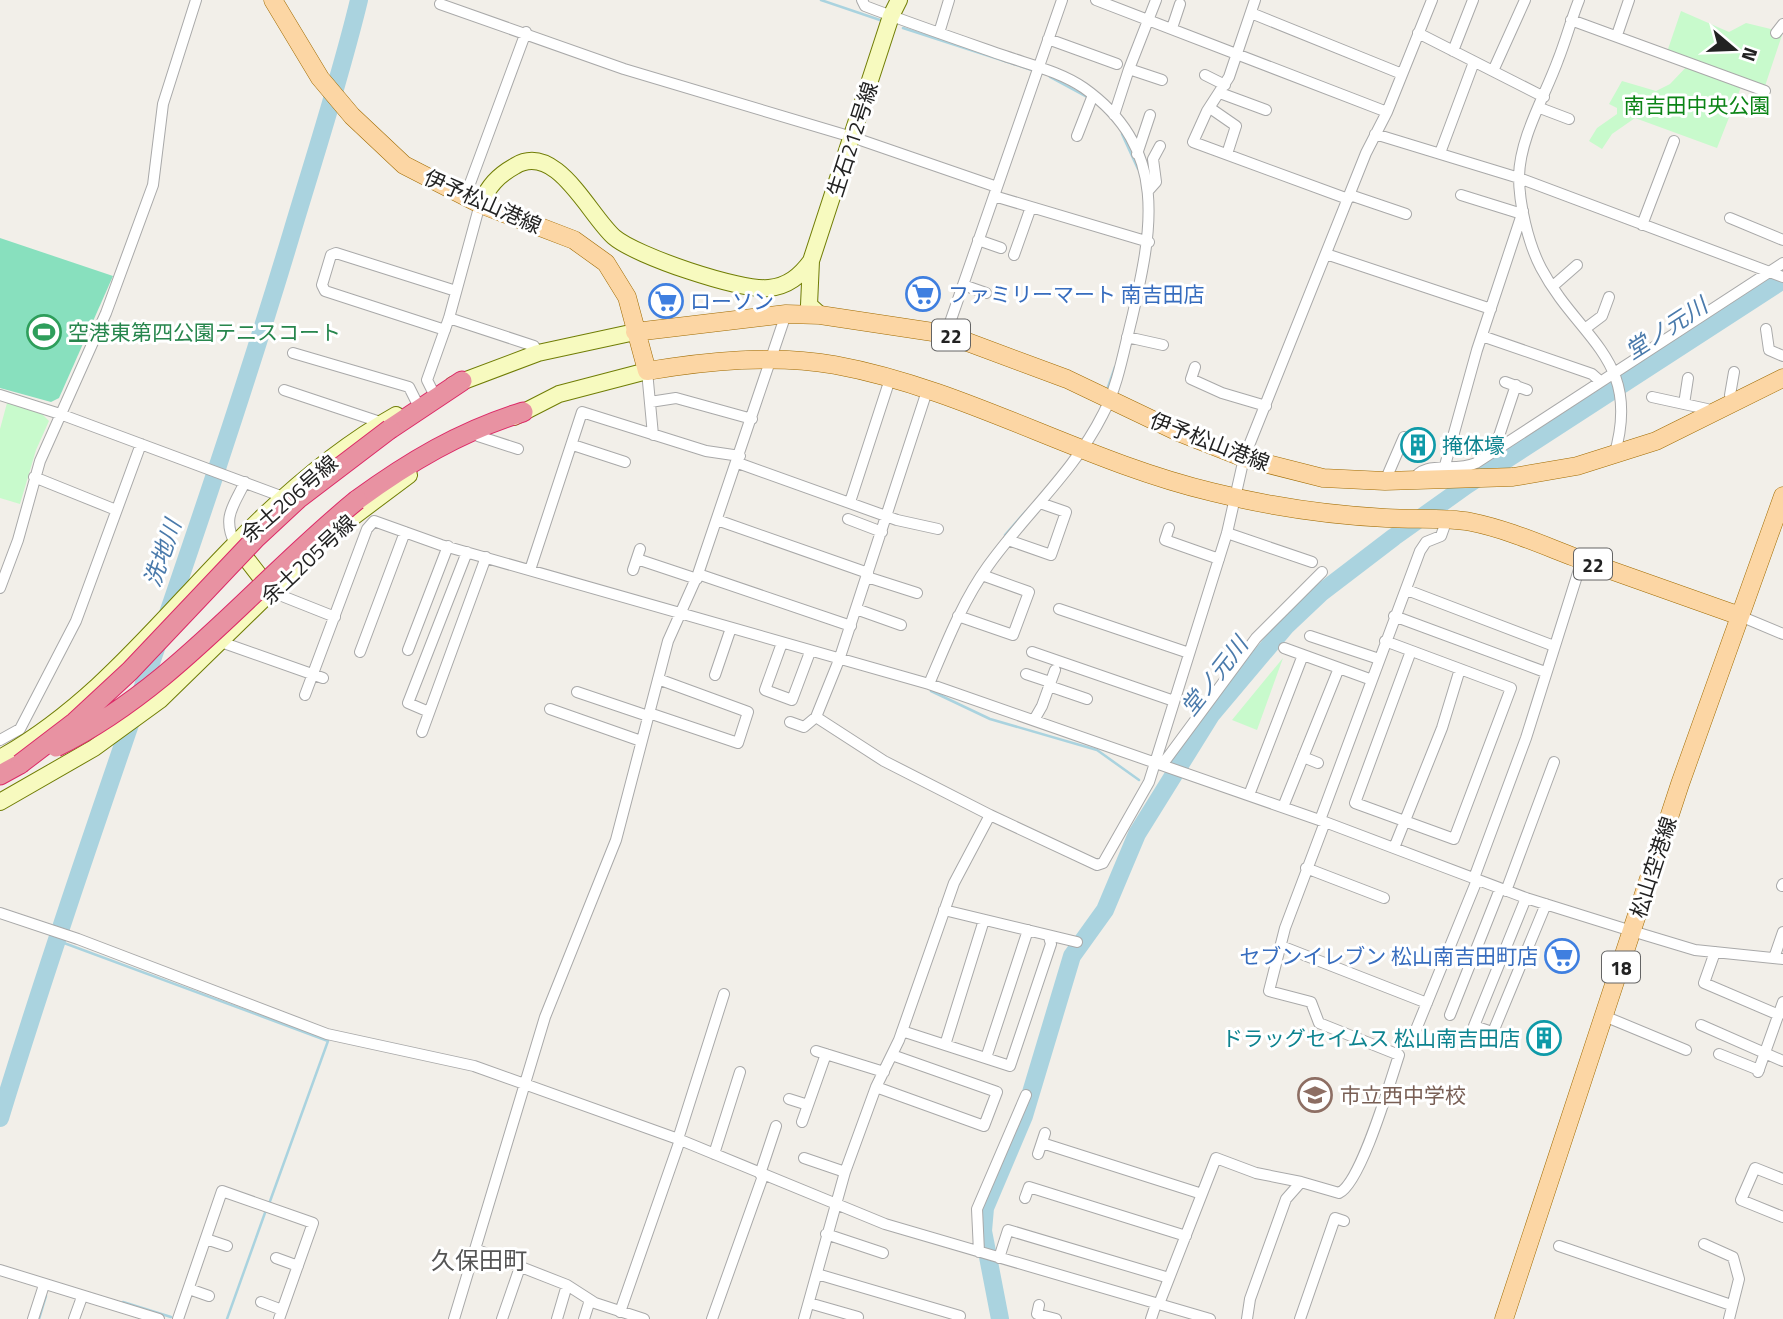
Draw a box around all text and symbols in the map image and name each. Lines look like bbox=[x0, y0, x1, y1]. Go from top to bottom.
north arrow bbox=[1699, 14, 1769, 84]
text: N bbox=[1735, 44, 1766, 66]
street label: 生石212号線 bbox=[818, 77, 886, 201]
park label: 南吉田中央公園 bbox=[1624, 89, 1771, 121]
street label: 伊予松山港線 bbox=[419, 161, 547, 241]
supermarket icon: ファミリーマート 南吉田店 bbox=[904, 275, 942, 313]
place label: ファミリーマート 南吉田店 bbox=[948, 278, 1205, 310]
supermarket icon: ローソン bbox=[647, 282, 685, 320]
place label: ローソン bbox=[690, 285, 774, 317]
water label: 堂ノ元川 bbox=[1618, 287, 1717, 368]
sports icon: 空港東第四公園テニスコート bbox=[25, 313, 63, 351]
place label: 空港東第四公園テニスコート bbox=[68, 316, 341, 348]
road number: 22 bbox=[932, 320, 970, 350]
street label: 伊予松山港線 bbox=[1145, 403, 1275, 479]
building icon: 掩体壕 bbox=[1399, 426, 1437, 464]
place label: 掩体壕 bbox=[1442, 429, 1505, 461]
street label: 余土206号線 bbox=[233, 447, 345, 549]
street label: 余土205号線 bbox=[253, 507, 363, 611]
water label: 洗地川 bbox=[134, 512, 191, 591]
road number: 22 bbox=[1574, 548, 1612, 580]
water label: 堂ノ元川 bbox=[1172, 627, 1258, 723]
street label: 松山空港線 bbox=[1622, 812, 1684, 922]
supermarket icon: セブンイレブン 松山南吉田町店 bbox=[1543, 937, 1581, 975]
place label: セブンイレブン 松山南吉田町店 bbox=[1239, 940, 1538, 972]
road number: 18 bbox=[1602, 951, 1640, 982]
building icon: ドラッグセイムス 松山南吉田店 bbox=[1525, 1019, 1563, 1057]
place label: ドラッグセイムス 松山南吉田店 bbox=[1222, 1022, 1520, 1054]
school or university icon: 市立西中学校 bbox=[1296, 1076, 1334, 1114]
place label: 市立西中学校 bbox=[1340, 1079, 1466, 1111]
district label: 久保田町 bbox=[431, 1242, 527, 1278]

